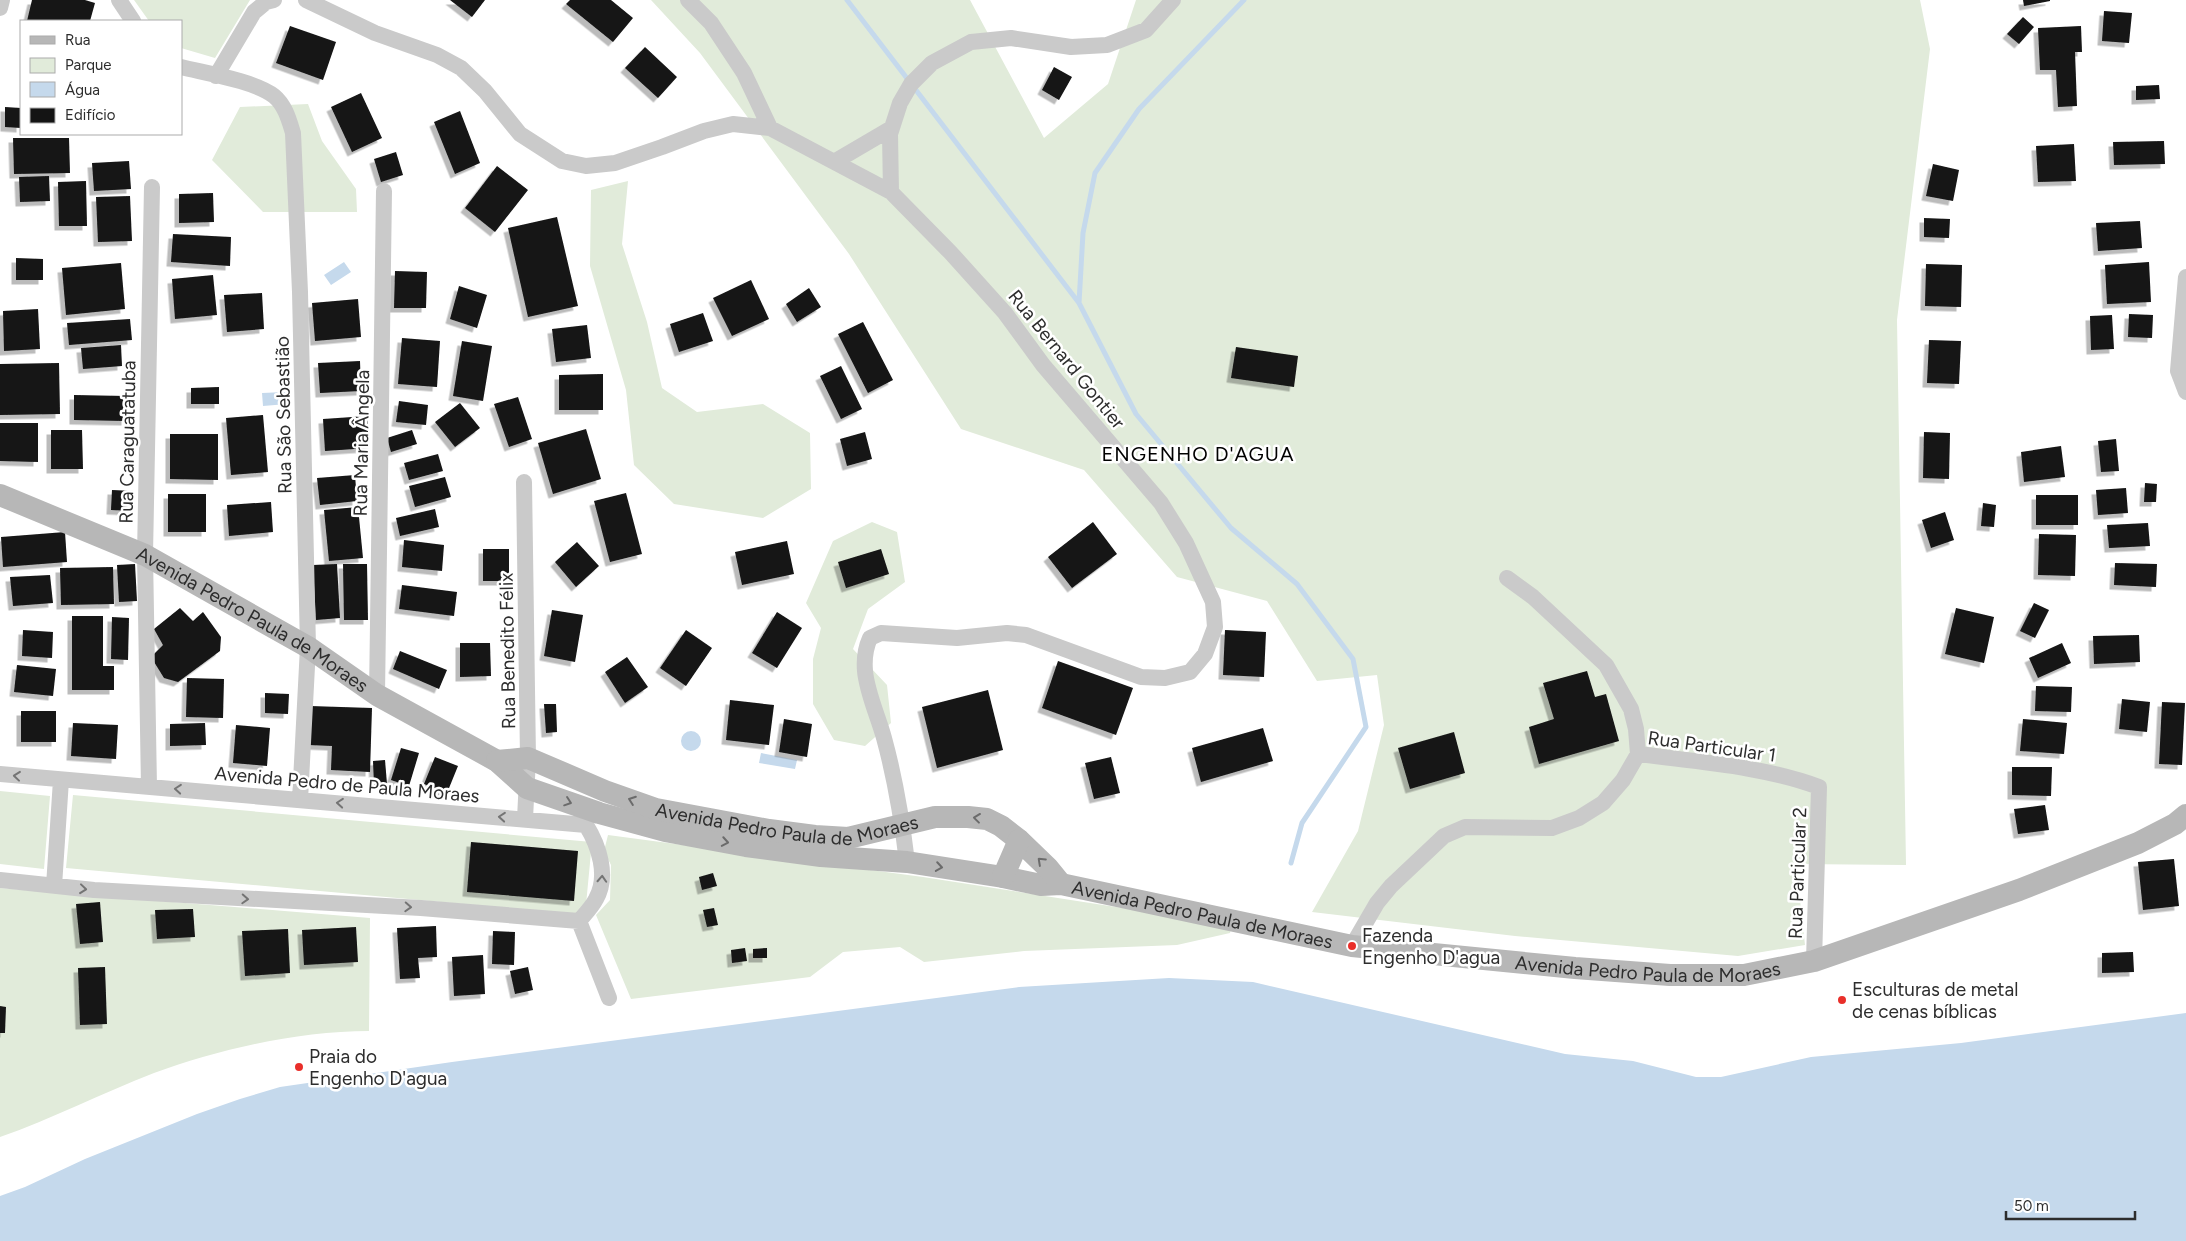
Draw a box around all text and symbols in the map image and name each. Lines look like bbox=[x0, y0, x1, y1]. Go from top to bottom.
legend bbox=[20, 20, 182, 135]
text: Rua bbox=[65, 31, 90, 49]
text: Parque bbox=[65, 56, 112, 74]
text: Água bbox=[65, 81, 100, 99]
text: Edifício bbox=[65, 106, 116, 124]
street label: Rua Bernard Gontier bbox=[1003, 285, 1130, 434]
street label: Rua São Sebastião bbox=[271, 336, 296, 494]
street label: Rua Caraguatatuba bbox=[115, 360, 140, 524]
street label: Rua Maria Ângela bbox=[349, 369, 374, 517]
district label: ENGENHO D'AGUA bbox=[1102, 442, 1295, 466]
street label: Avenida Pedro Paula de Moraes bbox=[133, 542, 373, 697]
street label: Rua Benedito Félix bbox=[495, 573, 520, 729]
street label: Rua Particular 1 bbox=[1646, 726, 1777, 767]
street label: Avenida Pedro de Paula Moraes bbox=[213, 761, 481, 808]
one-way arrow bbox=[12, 771, 20, 782]
one-way arrow bbox=[174, 784, 182, 795]
one-way arrow bbox=[563, 796, 572, 806]
one-way arrow bbox=[628, 796, 637, 806]
one-way arrow bbox=[336, 798, 344, 809]
street label: Avenida Pedro Paula de Moraes bbox=[654, 798, 921, 850]
street label: Rua Particular 2 bbox=[1784, 807, 1811, 939]
one-way arrow bbox=[498, 812, 506, 823]
one-way arrow bbox=[972, 813, 980, 824]
one-way arrow bbox=[721, 836, 730, 846]
one-way arrow bbox=[1038, 858, 1047, 867]
one-way arrow bbox=[935, 861, 943, 872]
one-way arrow bbox=[596, 875, 607, 883]
street label: Avenida Pedro Paula de Moraes bbox=[1070, 876, 1335, 954]
one-way arrow bbox=[80, 883, 88, 894]
one-way arrow bbox=[242, 893, 250, 904]
one-way arrow bbox=[404, 902, 412, 913]
place label: Fazenda Engenho D'agua bbox=[1362, 924, 1500, 969]
marker: Fazenda Engenho D'agua bbox=[1346, 940, 1358, 952]
street label: Avenida Pedro Paula de Moraes bbox=[1514, 951, 1783, 987]
place label: Esculturas de metal de cenas bíblicas bbox=[1852, 978, 2018, 1023]
marker: Esculturas de metal de cenas bíblicas bbox=[1836, 994, 1848, 1006]
place label: Praia do Engenho D'agua bbox=[309, 1045, 447, 1090]
marker: Praia do Engenho D'agua bbox=[293, 1061, 305, 1073]
scale bar bbox=[2006, 1188, 2135, 1220]
text: 50 m bbox=[2014, 1197, 2049, 1215]

